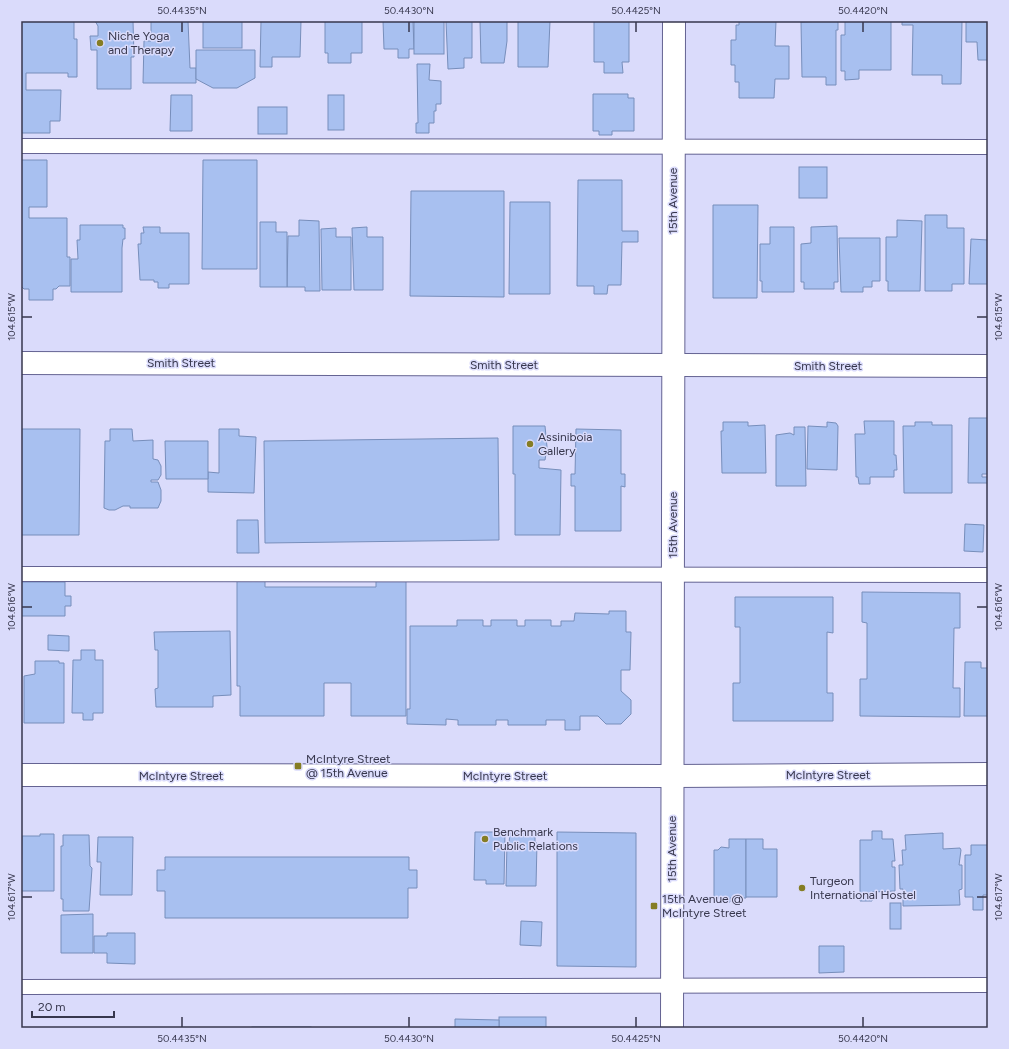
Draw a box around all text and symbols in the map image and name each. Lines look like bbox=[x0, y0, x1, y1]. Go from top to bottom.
text: 50.4435°N bbox=[157, 4, 207, 17]
text: 50.4430°N bbox=[384, 4, 434, 17]
text: 50.4425°N bbox=[611, 4, 661, 17]
text: 50.4420°N bbox=[838, 4, 888, 17]
place label: Niche Yoga and Therapy bbox=[108, 29, 175, 57]
marker: Niche Yoga and Therapy bbox=[95, 38, 105, 48]
street label: 15th Avenue bbox=[666, 167, 680, 234]
text: 104.615°W bbox=[5, 293, 18, 341]
text: 104.615°W bbox=[992, 293, 1005, 341]
street label: Smith Street bbox=[147, 356, 216, 370]
street label: Smith Street bbox=[470, 358, 539, 372]
street label: Smith Street bbox=[794, 359, 863, 373]
place label: Assiniboia Gallery bbox=[538, 430, 592, 458]
marker: Assiniboia Gallery bbox=[525, 439, 535, 449]
street label: 15th Avenue bbox=[666, 491, 680, 558]
text: 104.616°W bbox=[5, 583, 18, 631]
text: 104.616°W bbox=[992, 583, 1005, 631]
place label: McIntyre Street @ 15th Avenue bbox=[306, 752, 391, 780]
marker: McIntyre Street @ 15th Avenue bbox=[293, 761, 303, 771]
street label: McIntyre Street bbox=[786, 768, 871, 782]
street label: McIntyre Street bbox=[139, 769, 224, 783]
street label: McIntyre Street bbox=[463, 769, 548, 783]
street label: 15th Avenue bbox=[665, 815, 679, 882]
place label: Benchmark Public Relations bbox=[493, 825, 578, 853]
marker: Benchmark Public Relations bbox=[480, 834, 490, 844]
text: 104.617°W bbox=[5, 873, 18, 921]
text: 104.617°W bbox=[992, 873, 1005, 921]
place label: Turgeon International Hostel bbox=[810, 874, 916, 902]
marker: Turgeon International Hostel bbox=[797, 883, 807, 893]
place label: 15th Avenue @ McIntyre Street bbox=[662, 892, 747, 920]
marker: 15th Avenue @ McIntyre Street bbox=[649, 901, 659, 911]
scale bar bbox=[32, 993, 114, 1019]
text: 20 m bbox=[38, 1000, 66, 1014]
text: 50.4435°N bbox=[157, 1032, 207, 1045]
text: 50.4430°N bbox=[384, 1032, 434, 1045]
text: 50.4425°N bbox=[611, 1032, 661, 1045]
text: 50.4420°N bbox=[838, 1032, 888, 1045]

